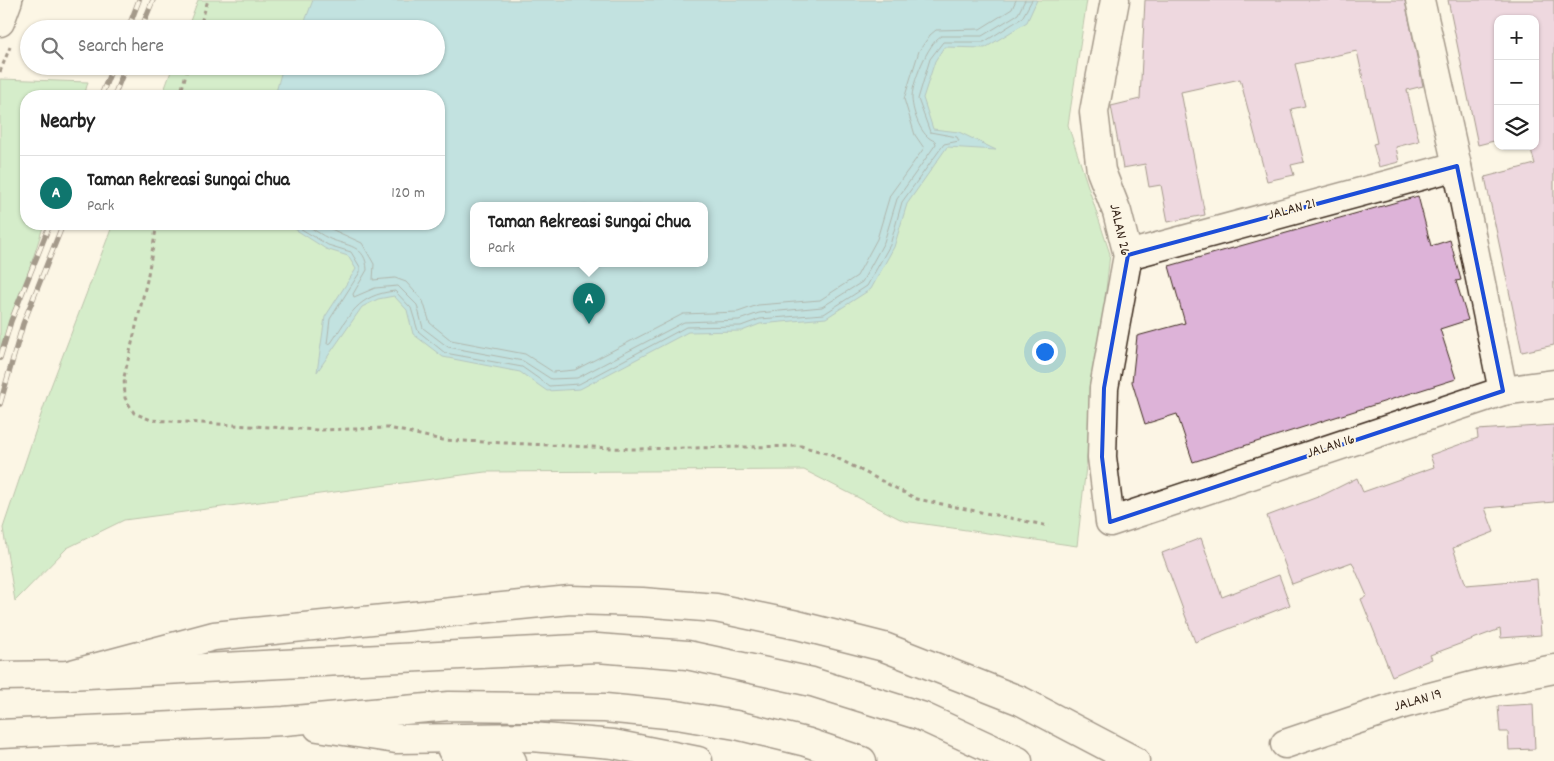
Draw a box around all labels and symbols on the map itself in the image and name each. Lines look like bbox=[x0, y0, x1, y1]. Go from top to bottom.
street label: JALAN 21 bbox=[1266, 193, 1318, 227]
street label: JALAN 26 bbox=[1102, 202, 1136, 258]
pin: A bbox=[573, 283, 605, 324]
your location bbox=[1032, 339, 1058, 365]
street label: JALAN 16 bbox=[1304, 429, 1358, 465]
street label: JALAN 19 bbox=[1391, 684, 1445, 718]

